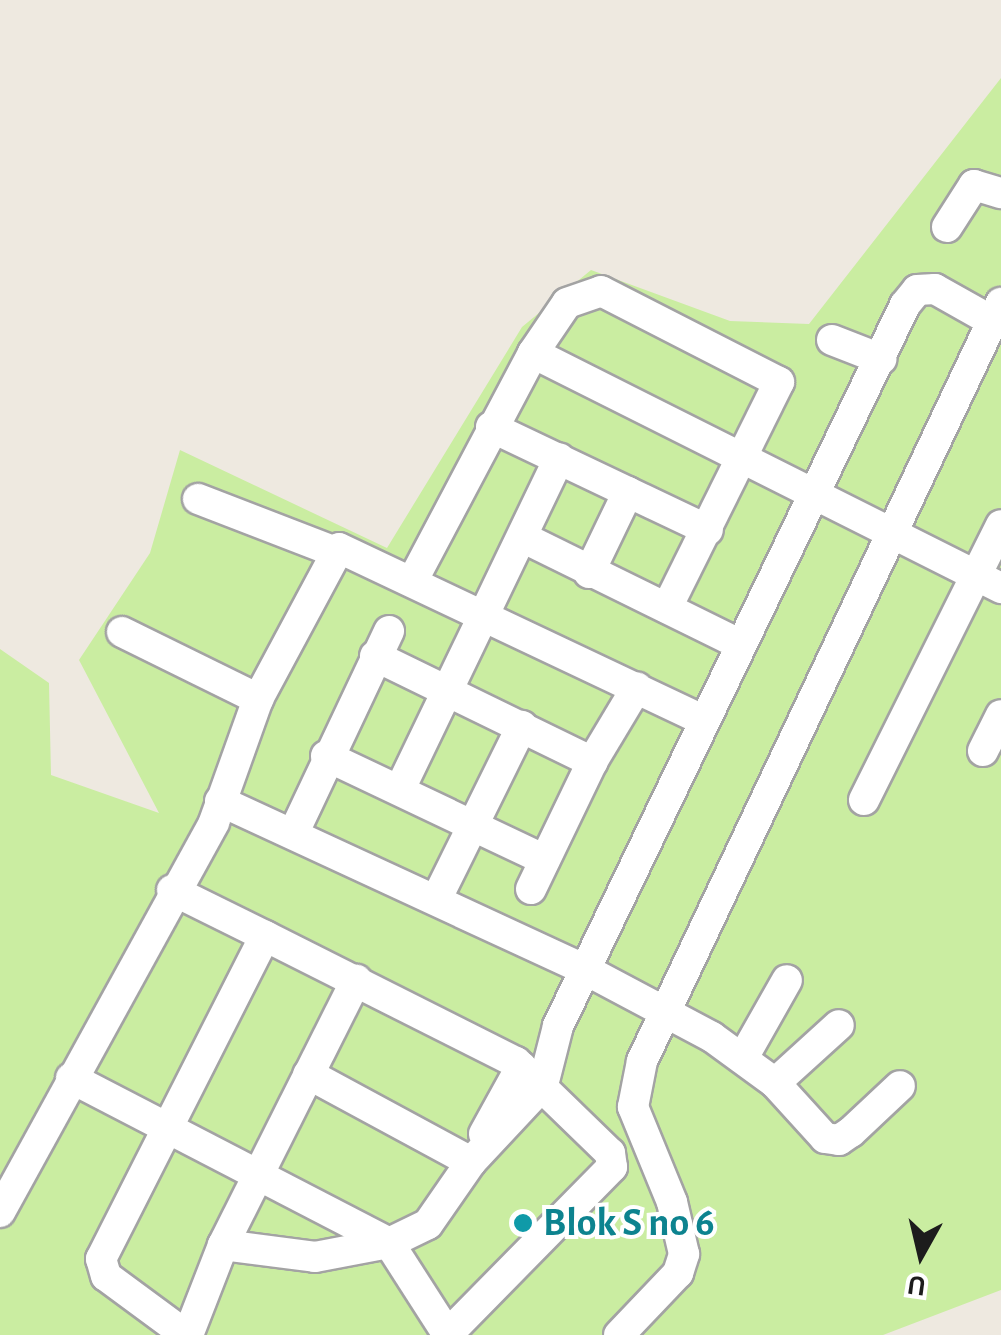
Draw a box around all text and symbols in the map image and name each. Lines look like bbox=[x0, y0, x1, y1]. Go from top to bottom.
place label: Blok S no 6 bbox=[543, 1199, 715, 1247]
north arrow bbox=[871, 1205, 971, 1305]
marker: Blok S no 6 bbox=[512, 1212, 534, 1234]
text: U bbox=[906, 1270, 928, 1300]

